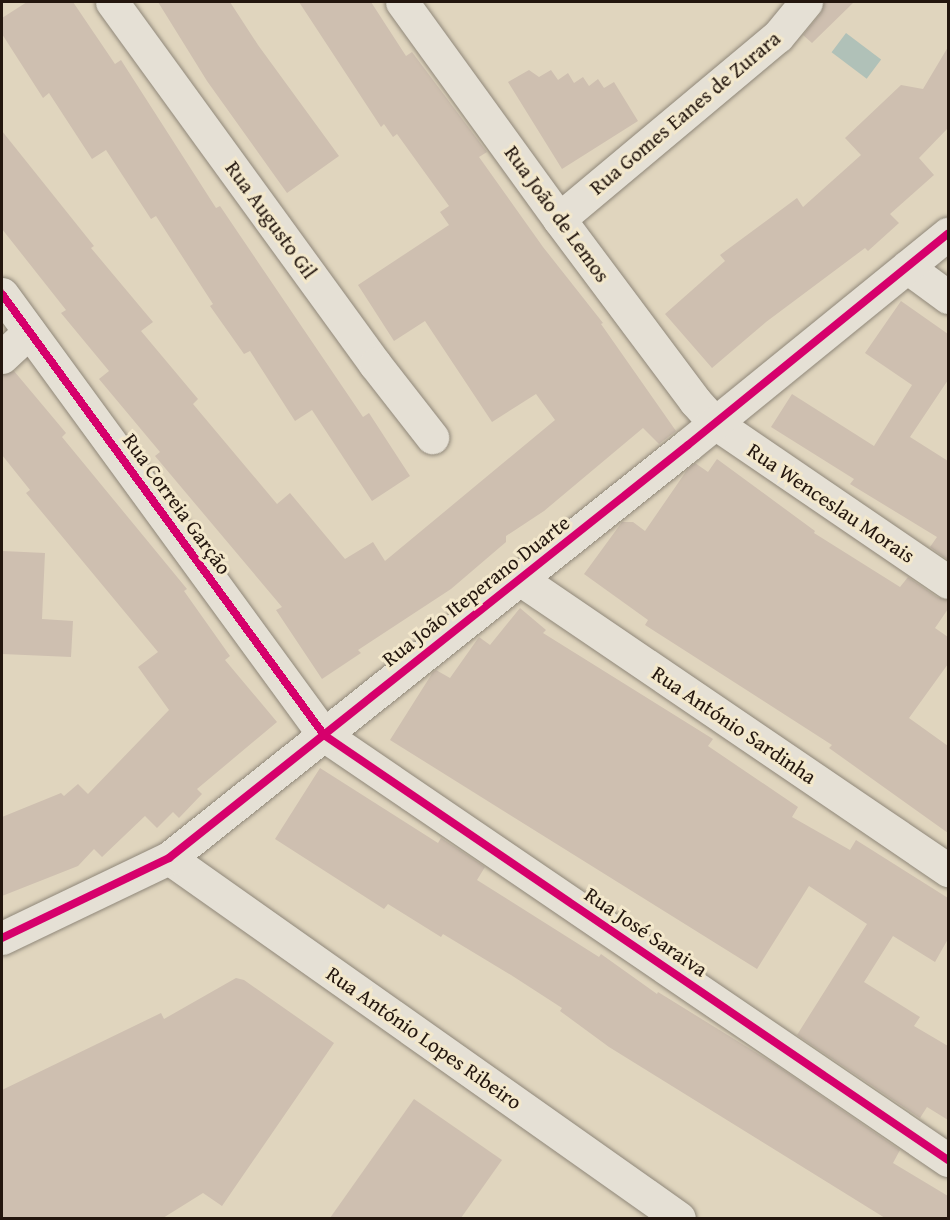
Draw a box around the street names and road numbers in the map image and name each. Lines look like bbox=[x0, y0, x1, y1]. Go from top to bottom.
street label: Rua Gomes Eanes de Zurara bbox=[585, 26, 785, 200]
street label: Rua João de Lemos bbox=[499, 141, 615, 287]
street label: Rua Augusto Gil bbox=[220, 156, 322, 284]
street label: Rua Correia Garção bbox=[117, 429, 237, 579]
street label: Rua Wenceslau Morais bbox=[742, 438, 920, 568]
street label: Rua João Iteperano Duarte bbox=[377, 510, 575, 672]
street label: Rua António Sardinha bbox=[647, 661, 821, 789]
street label: Rua José Saraiva bbox=[580, 882, 712, 982]
street label: Rua António Lopes Ribeiro bbox=[322, 961, 526, 1115]

